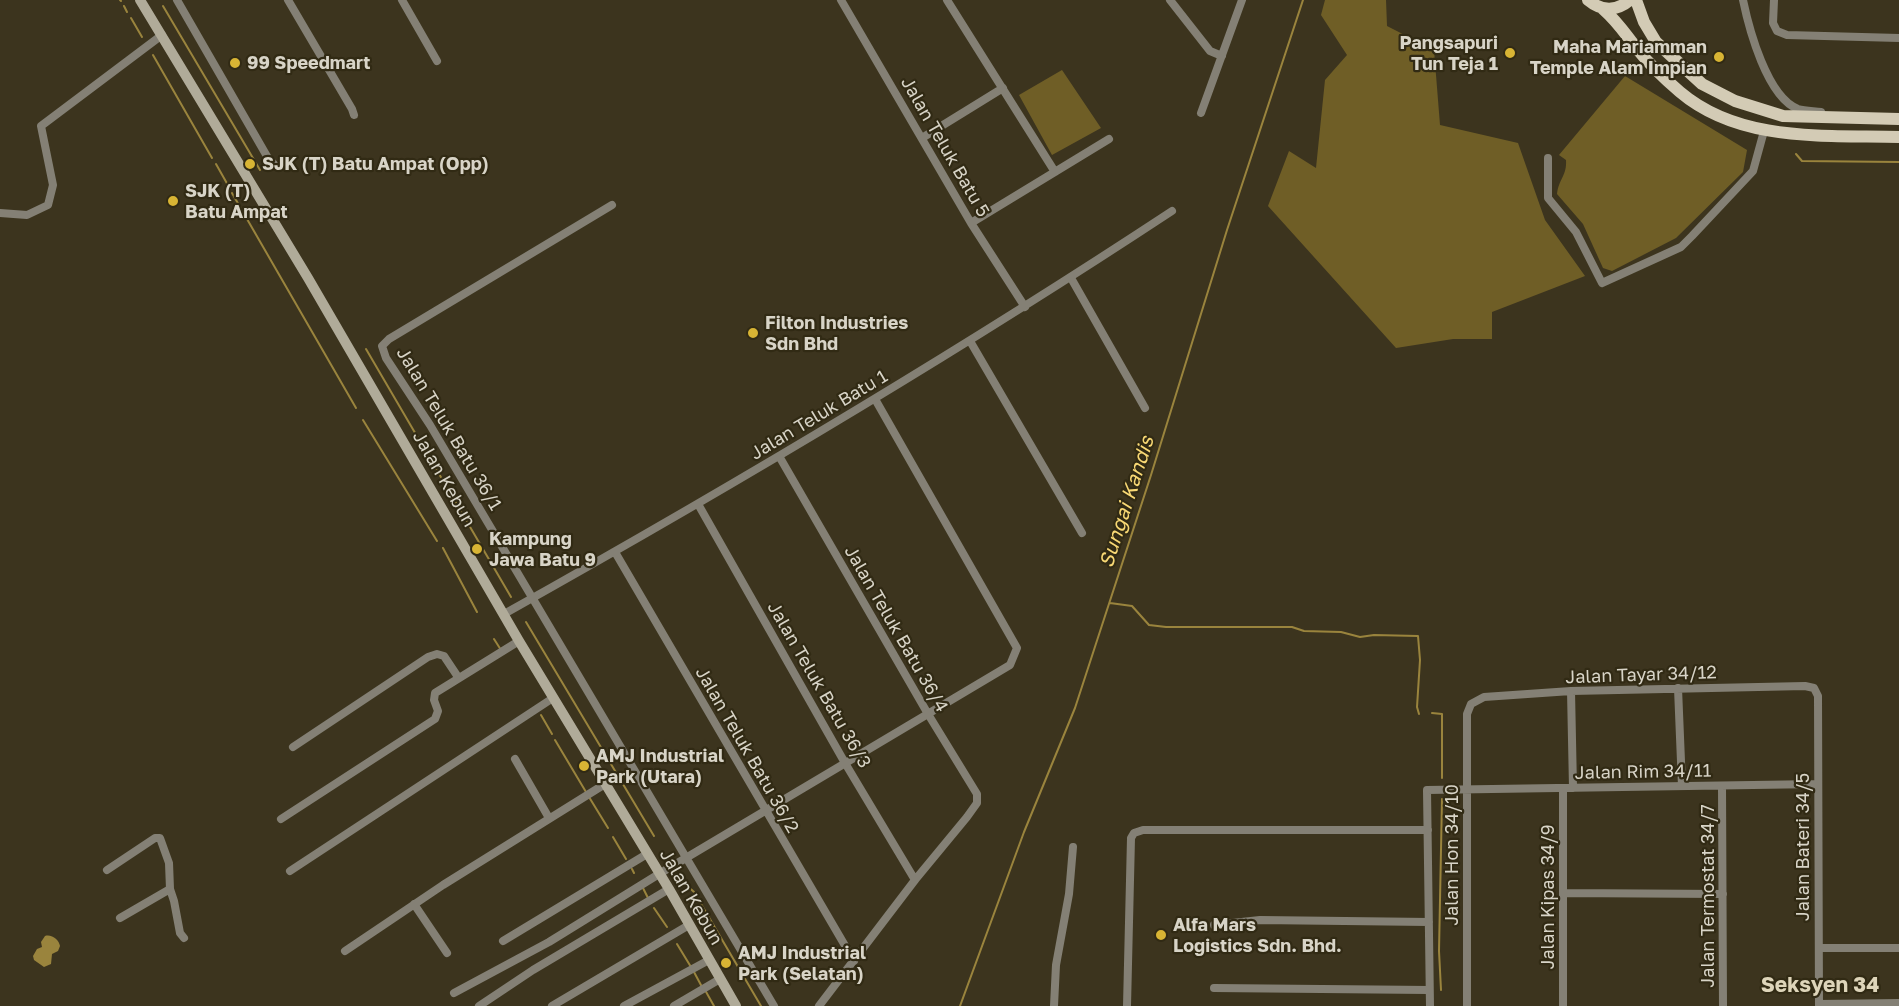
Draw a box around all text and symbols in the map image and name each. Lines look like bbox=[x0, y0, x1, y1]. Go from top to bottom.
place label: Pangsapuri Tun Teja 1 bbox=[1400, 32, 1498, 74]
place label: Maha Mariamman Temple Alam Impian bbox=[1530, 36, 1707, 78]
marker: Pangsapuri Tun Teja 1 bbox=[1503, 46, 1517, 60]
marker: Maha Mariamman Temple Alam Impian bbox=[1712, 50, 1726, 64]
place label: 99 Speedmart bbox=[247, 52, 371, 74]
marker: 99 Speedmart bbox=[228, 56, 242, 70]
street label: Jalan Teluk Batu 5 bbox=[896, 73, 994, 221]
place label: SJK (T) Batu Ampat (Opp) bbox=[262, 153, 489, 175]
marker: SJK (T) Batu Ampat (Opp) bbox=[243, 157, 257, 171]
place label: SJK (T) Batu Ampat bbox=[185, 180, 288, 222]
marker: SJK (T) Batu Ampat bbox=[166, 194, 180, 208]
place label: Filton Industries Sdn Bhd bbox=[765, 312, 908, 354]
marker: Filton Industries Sdn Bhd bbox=[746, 326, 760, 340]
street label: Jalan Teluk Batu 36/1 bbox=[392, 344, 506, 514]
street label: Jalan Teluk Batu 1 bbox=[746, 365, 892, 465]
street label: Jalan Kebun bbox=[408, 427, 480, 531]
water label: Sungai Kandis bbox=[1094, 433, 1160, 571]
place label: Kampung Jawa Batu 9 bbox=[489, 528, 596, 570]
marker: Kampung Jawa Batu 9 bbox=[470, 542, 484, 556]
street label: Jalan Teluk Batu 36/4 bbox=[839, 542, 953, 716]
street label: Jalan Teluk Batu 36/3 bbox=[763, 598, 875, 772]
street label: Jalan Tayar 34/12 bbox=[1565, 662, 1717, 688]
street label: Jalan Teluk Batu 36/2 bbox=[691, 663, 803, 837]
place label: AMJ Industrial Park (Utara) bbox=[596, 745, 724, 788]
marker: AMJ Industrial Park (Utara) bbox=[577, 759, 591, 773]
street label: Jalan Rim 34/11 bbox=[1574, 760, 1712, 784]
street label: Jalan Bateri 34/5 bbox=[1792, 773, 1814, 921]
street label: Jalan Hon 34/10 bbox=[1441, 784, 1463, 926]
street label: Jalan Termostat 34/7 bbox=[1697, 804, 1719, 988]
street label: Jalan Kipas 34/9 bbox=[1537, 824, 1559, 970]
street label: Jalan Kebun bbox=[655, 845, 727, 949]
place label: Alfa Mars Logistics Sdn. Bhd. bbox=[1173, 914, 1342, 956]
marker: Alfa Mars Logistics Sdn. Bhd. bbox=[1154, 928, 1168, 942]
place label: AMJ Industrial Park (Selatan) bbox=[738, 942, 866, 984]
marker: AMJ Industrial Park (Selatan) bbox=[719, 956, 733, 970]
district label: Seksyen 34 bbox=[1761, 972, 1879, 998]

